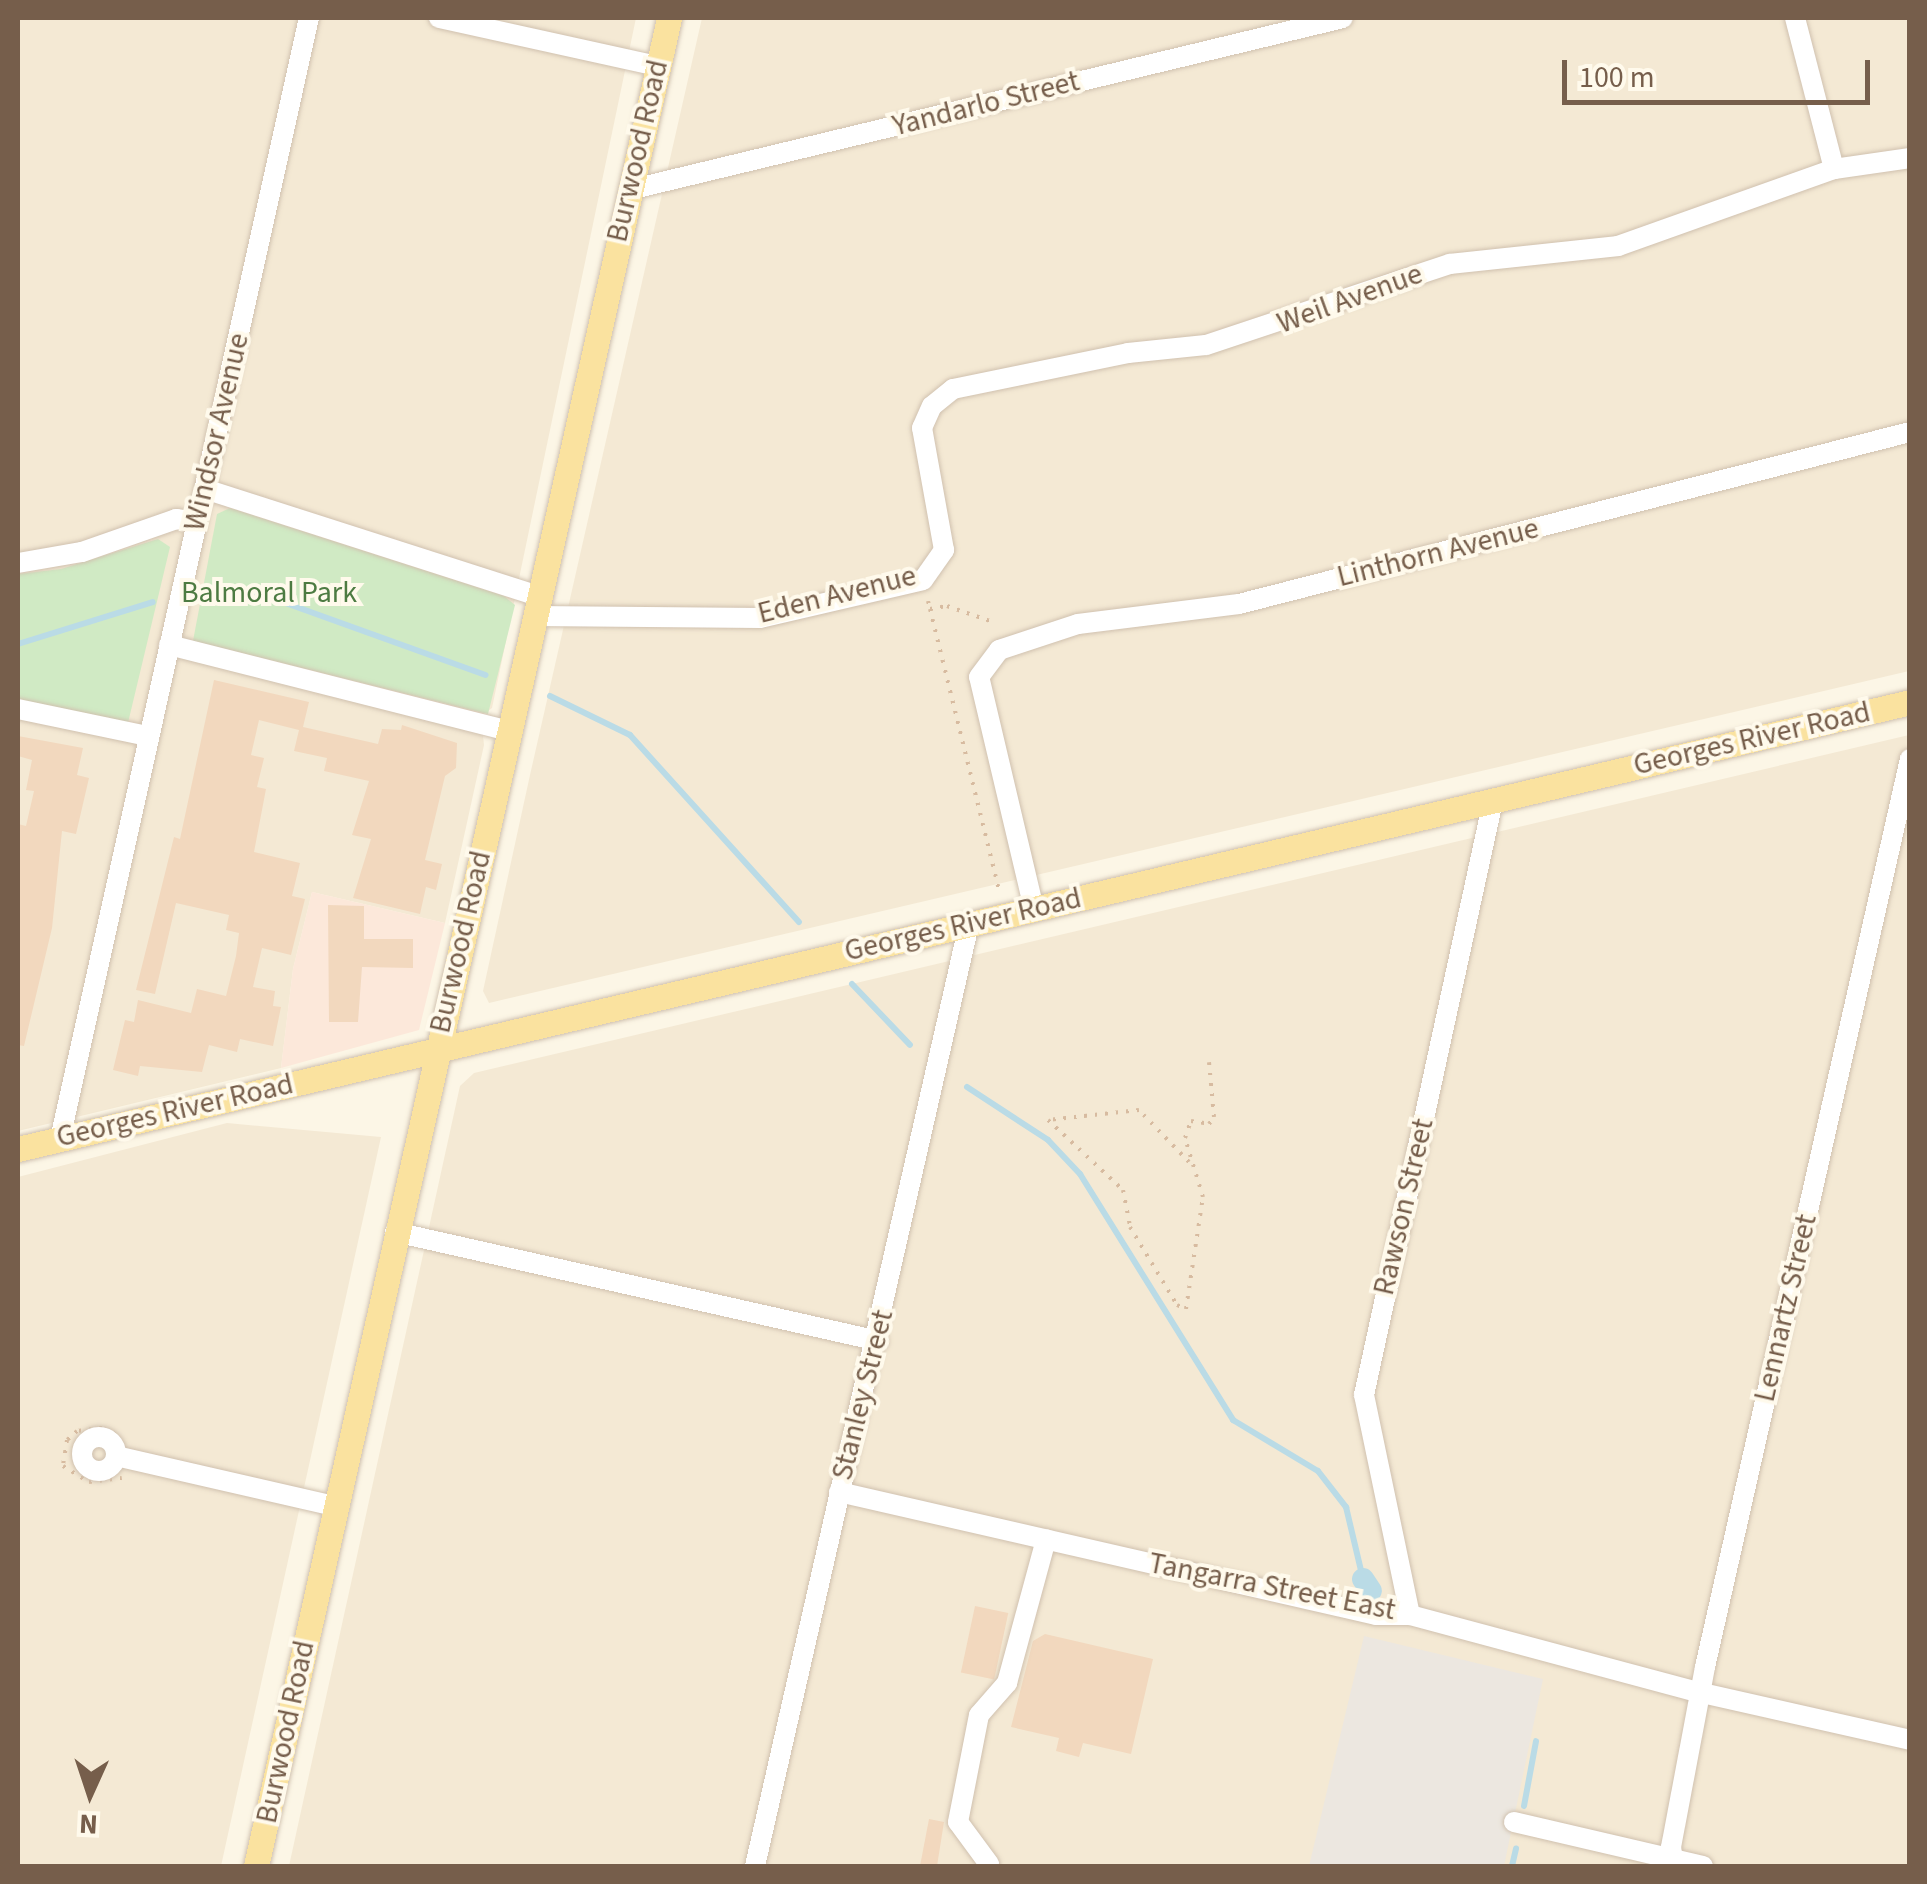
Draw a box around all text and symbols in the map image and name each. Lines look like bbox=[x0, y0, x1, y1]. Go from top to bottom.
scale bar bbox=[1567, 40, 1874, 102]
street label: Burwood Road bbox=[600, 56, 676, 246]
text: 100 m bbox=[1579, 56, 1655, 99]
street label: Yandarlo Street bbox=[889, 63, 1083, 145]
street label: Weil Avenue bbox=[1272, 256, 1428, 342]
street label: Windsor Avenue bbox=[177, 330, 257, 534]
street label: Linthorn Avenue bbox=[1334, 511, 1542, 595]
street label: Eden Avenue bbox=[754, 558, 920, 632]
park label: Balmoral Park bbox=[181, 575, 357, 611]
street label: Georges River Road bbox=[1630, 694, 1874, 784]
street label: Burwood Road bbox=[423, 847, 499, 1037]
street label: Georges River Road bbox=[841, 880, 1085, 970]
street label: Georges River Road bbox=[53, 1066, 297, 1156]
street label: Rawson Street bbox=[1366, 1115, 1442, 1299]
street label: Lennartz Street bbox=[1747, 1211, 1825, 1405]
street label: Stanley Street bbox=[824, 1306, 902, 1484]
street label: Tangarra Street East bbox=[1146, 1545, 1398, 1629]
street label: Burwood Road bbox=[249, 1637, 323, 1827]
north arrow bbox=[40, 1744, 140, 1844]
text: N bbox=[78, 1803, 99, 1844]

